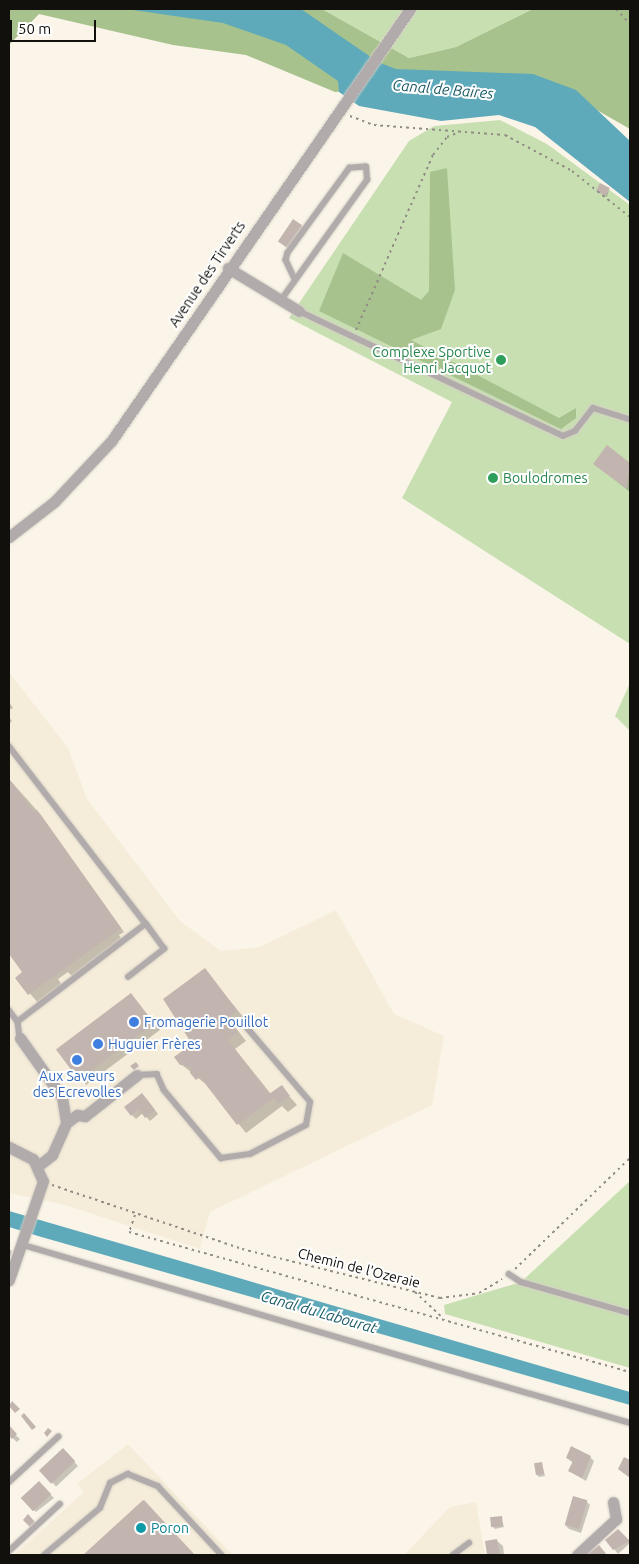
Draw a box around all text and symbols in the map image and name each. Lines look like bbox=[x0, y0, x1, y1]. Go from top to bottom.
scale bar bbox=[12, 10, 99, 42]
text: 50 m bbox=[18, 20, 51, 37]
water label: Canal de Baires bbox=[392, 76, 494, 102]
street label: Avenue des Tirverts bbox=[165, 218, 249, 330]
place label: Complexe Sportive Henri Jacquot bbox=[372, 344, 491, 377]
marker: Complexe Sportive Henri Jacquot bbox=[495, 354, 507, 366]
place label: Boulodromes bbox=[503, 470, 587, 486]
marker: Boulodromes bbox=[487, 472, 499, 484]
place label: Fromagerie Pouillot bbox=[144, 1014, 268, 1030]
marker: Fromagerie Pouillot bbox=[128, 1016, 140, 1028]
place label: Huguier Frères bbox=[108, 1036, 201, 1052]
marker: Huguier Frères bbox=[92, 1038, 104, 1050]
marker: Aux Saveurs des Ecrevolles bbox=[71, 1054, 83, 1066]
place label: Aux Saveurs des Ecrevolles bbox=[33, 1068, 121, 1100]
street label: Chemin de l'Ozeraie bbox=[296, 1245, 422, 1291]
water label: Canal du Labourat bbox=[259, 1287, 379, 1337]
place label: Poron bbox=[151, 1520, 189, 1536]
marker: Poron bbox=[135, 1522, 147, 1534]

